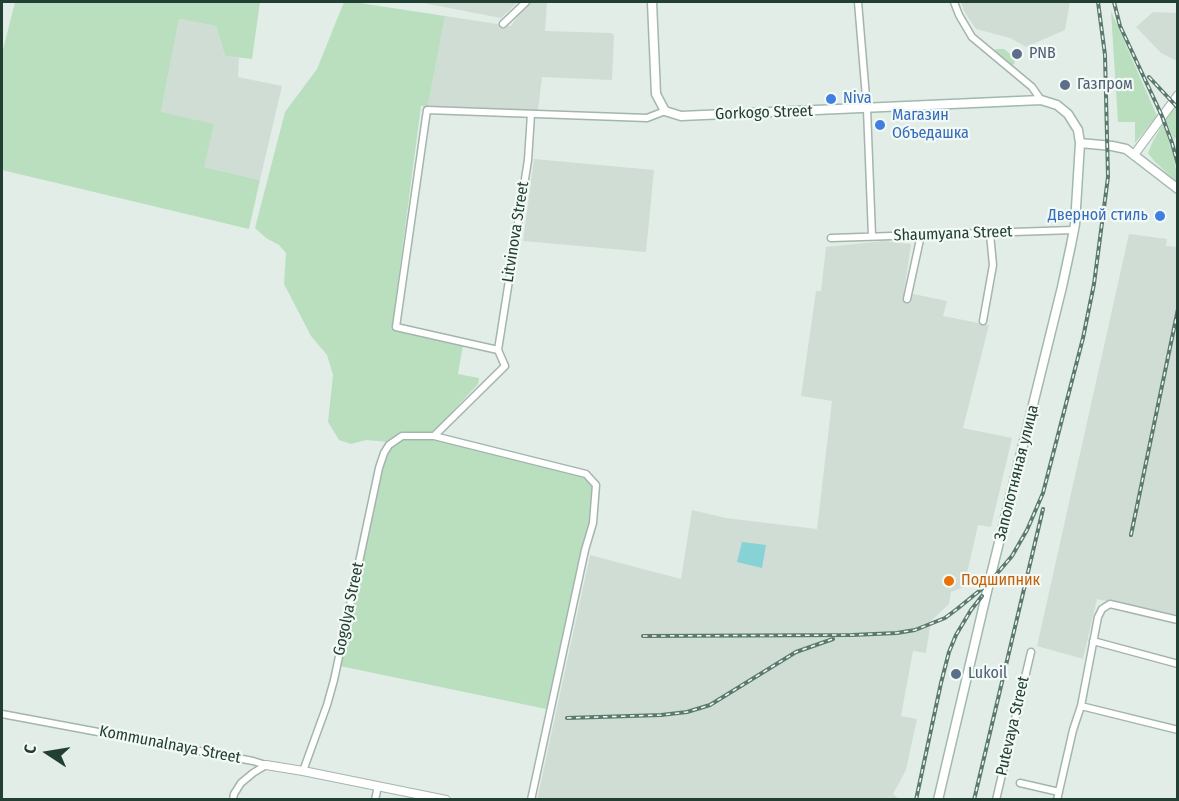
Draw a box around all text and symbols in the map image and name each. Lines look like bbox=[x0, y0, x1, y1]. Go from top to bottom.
place label: PNB bbox=[1029, 44, 1056, 64]
marker: PNB bbox=[1010, 47, 1024, 61]
place label: Газпром bbox=[1077, 75, 1133, 95]
marker: Газпром bbox=[1058, 78, 1072, 92]
place label: Niva bbox=[843, 89, 871, 109]
marker: Niva bbox=[824, 92, 838, 106]
street label: Gorkogo Street bbox=[715, 102, 813, 124]
place label: Магазин Объедашка bbox=[892, 106, 969, 144]
marker: Магазин Объедашка bbox=[873, 118, 887, 132]
street label: Litvinova Street bbox=[499, 180, 533, 284]
place label: Дверной стиль bbox=[1048, 206, 1148, 226]
marker: Дверной стиль bbox=[1153, 209, 1167, 223]
street label: Shaumyana Street bbox=[893, 222, 1013, 246]
street label: Заполотняная улица bbox=[991, 403, 1043, 543]
street label: Gogolya Street bbox=[330, 560, 368, 658]
place label: Подшипник bbox=[961, 571, 1040, 591]
marker: Подшипник bbox=[942, 574, 956, 588]
place label: Lukoil bbox=[968, 664, 1007, 684]
marker: Lukoil bbox=[949, 667, 963, 681]
street label: Putevaya Street bbox=[992, 674, 1034, 778]
street label: Kommunalnaya Street bbox=[98, 722, 242, 768]
north arrow bbox=[18, 723, 78, 783]
text: С bbox=[20, 743, 40, 755]

